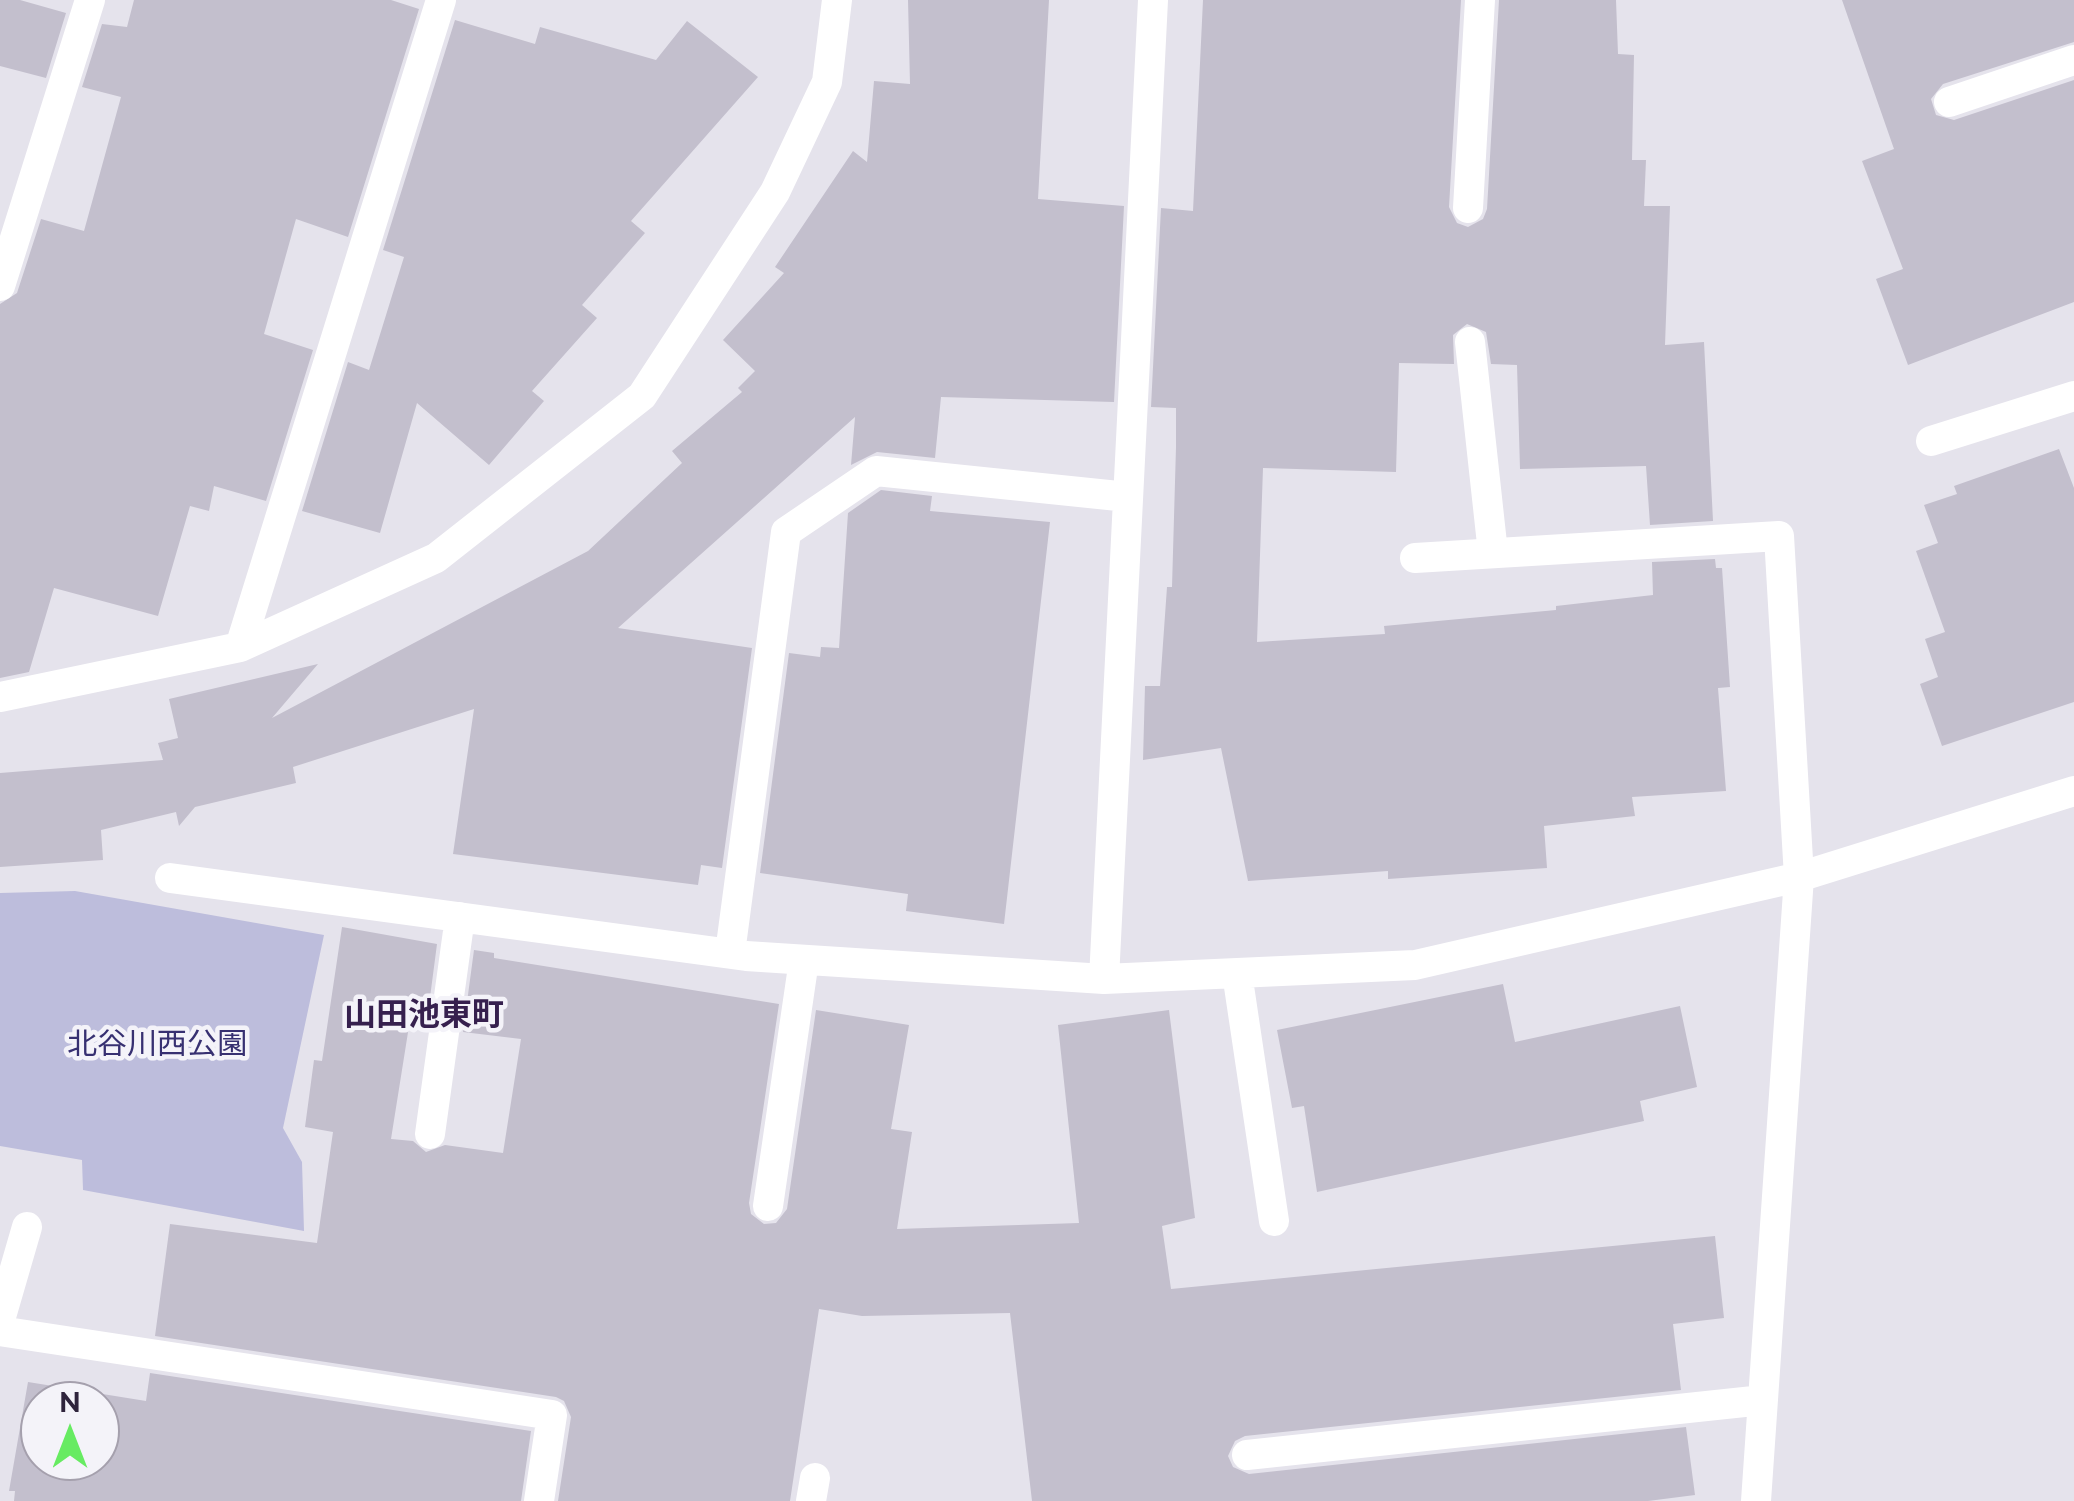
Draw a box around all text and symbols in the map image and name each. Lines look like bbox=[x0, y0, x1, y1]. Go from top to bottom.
district label: 山田池東町 bbox=[344, 996, 504, 1034]
park label: 北谷川西公園 bbox=[67, 1027, 247, 1063]
north arrow bbox=[20, 1381, 120, 1481]
text: N bbox=[59, 1386, 81, 1419]

